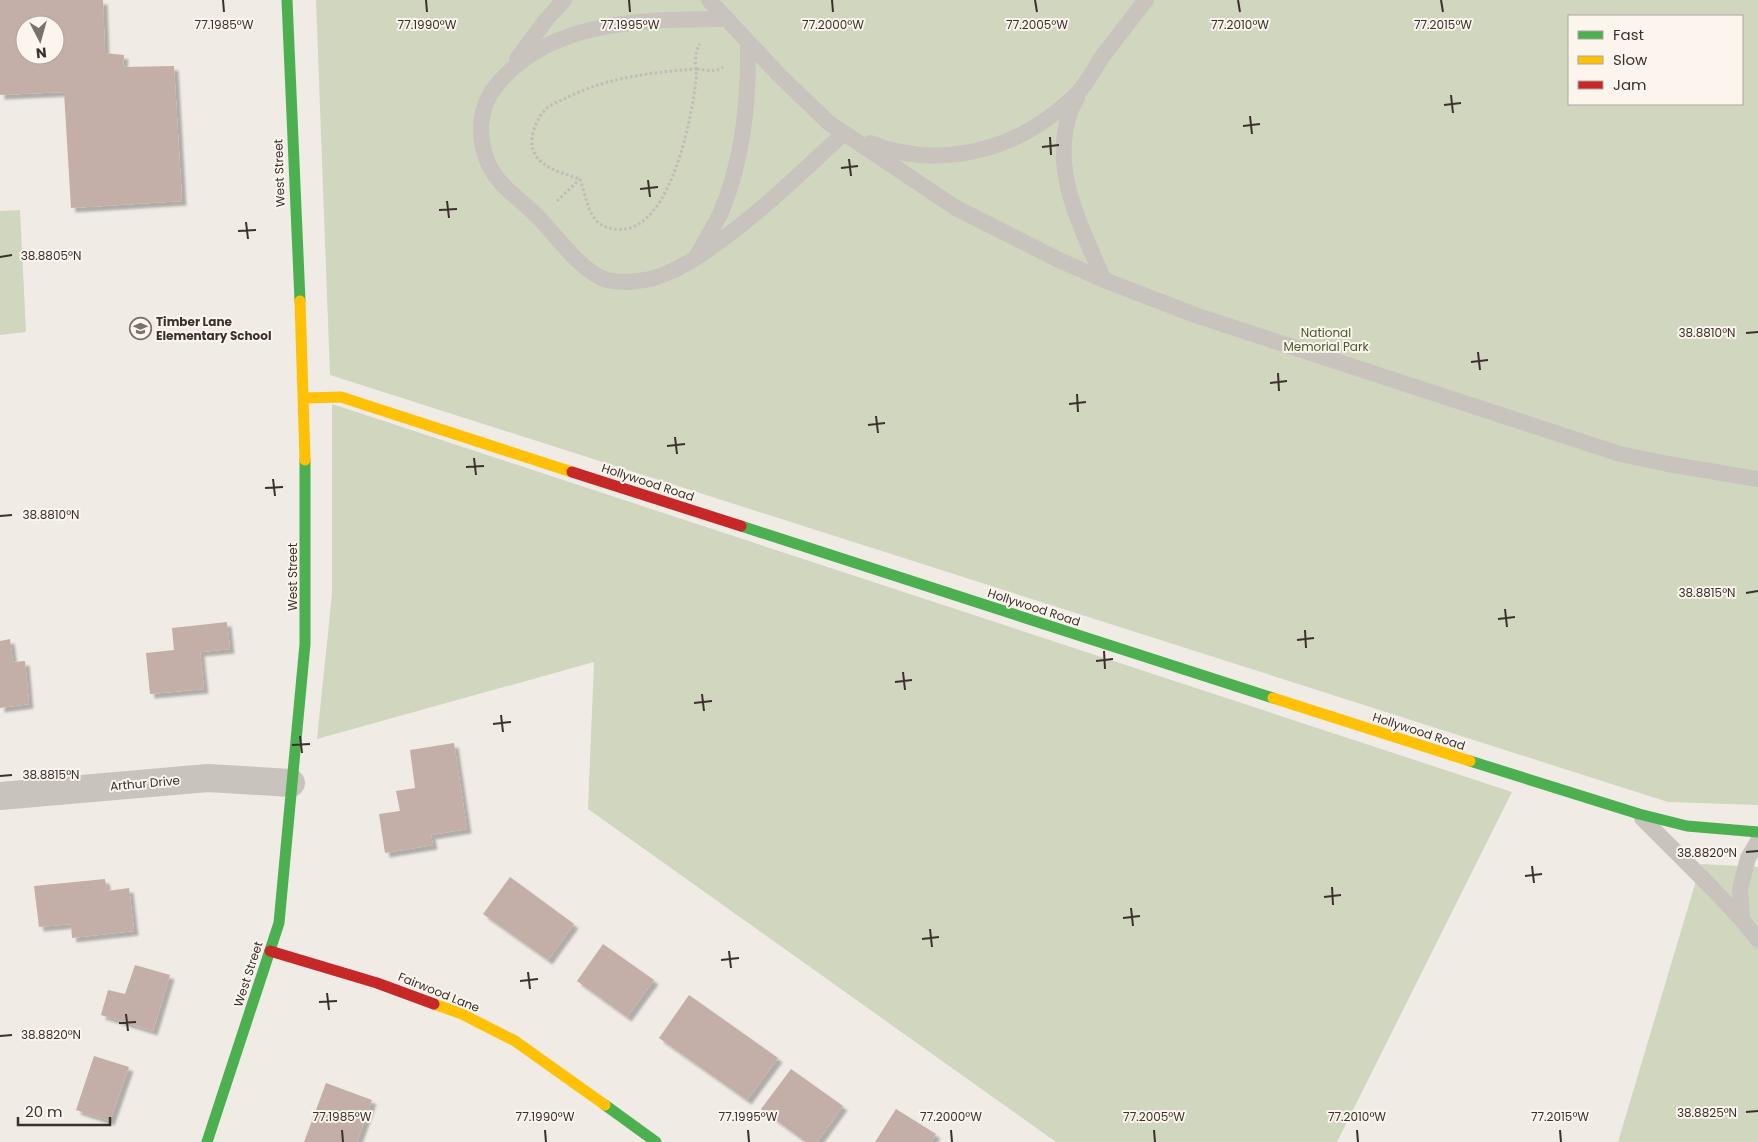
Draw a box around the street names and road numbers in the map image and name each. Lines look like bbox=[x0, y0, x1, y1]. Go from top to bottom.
street label: West Street bbox=[269, 139, 289, 207]
street label: Hollywood Road bbox=[600, 459, 696, 505]
street label: West Street bbox=[284, 543, 301, 611]
street label: Hollywood Road bbox=[986, 584, 1082, 630]
street label: Hollywood Road bbox=[1371, 708, 1467, 754]
street label: Arthur Drive bbox=[109, 771, 181, 795]
street label: West Street bbox=[229, 939, 267, 1009]
street label: Fairwood Lane bbox=[396, 968, 482, 1016]

